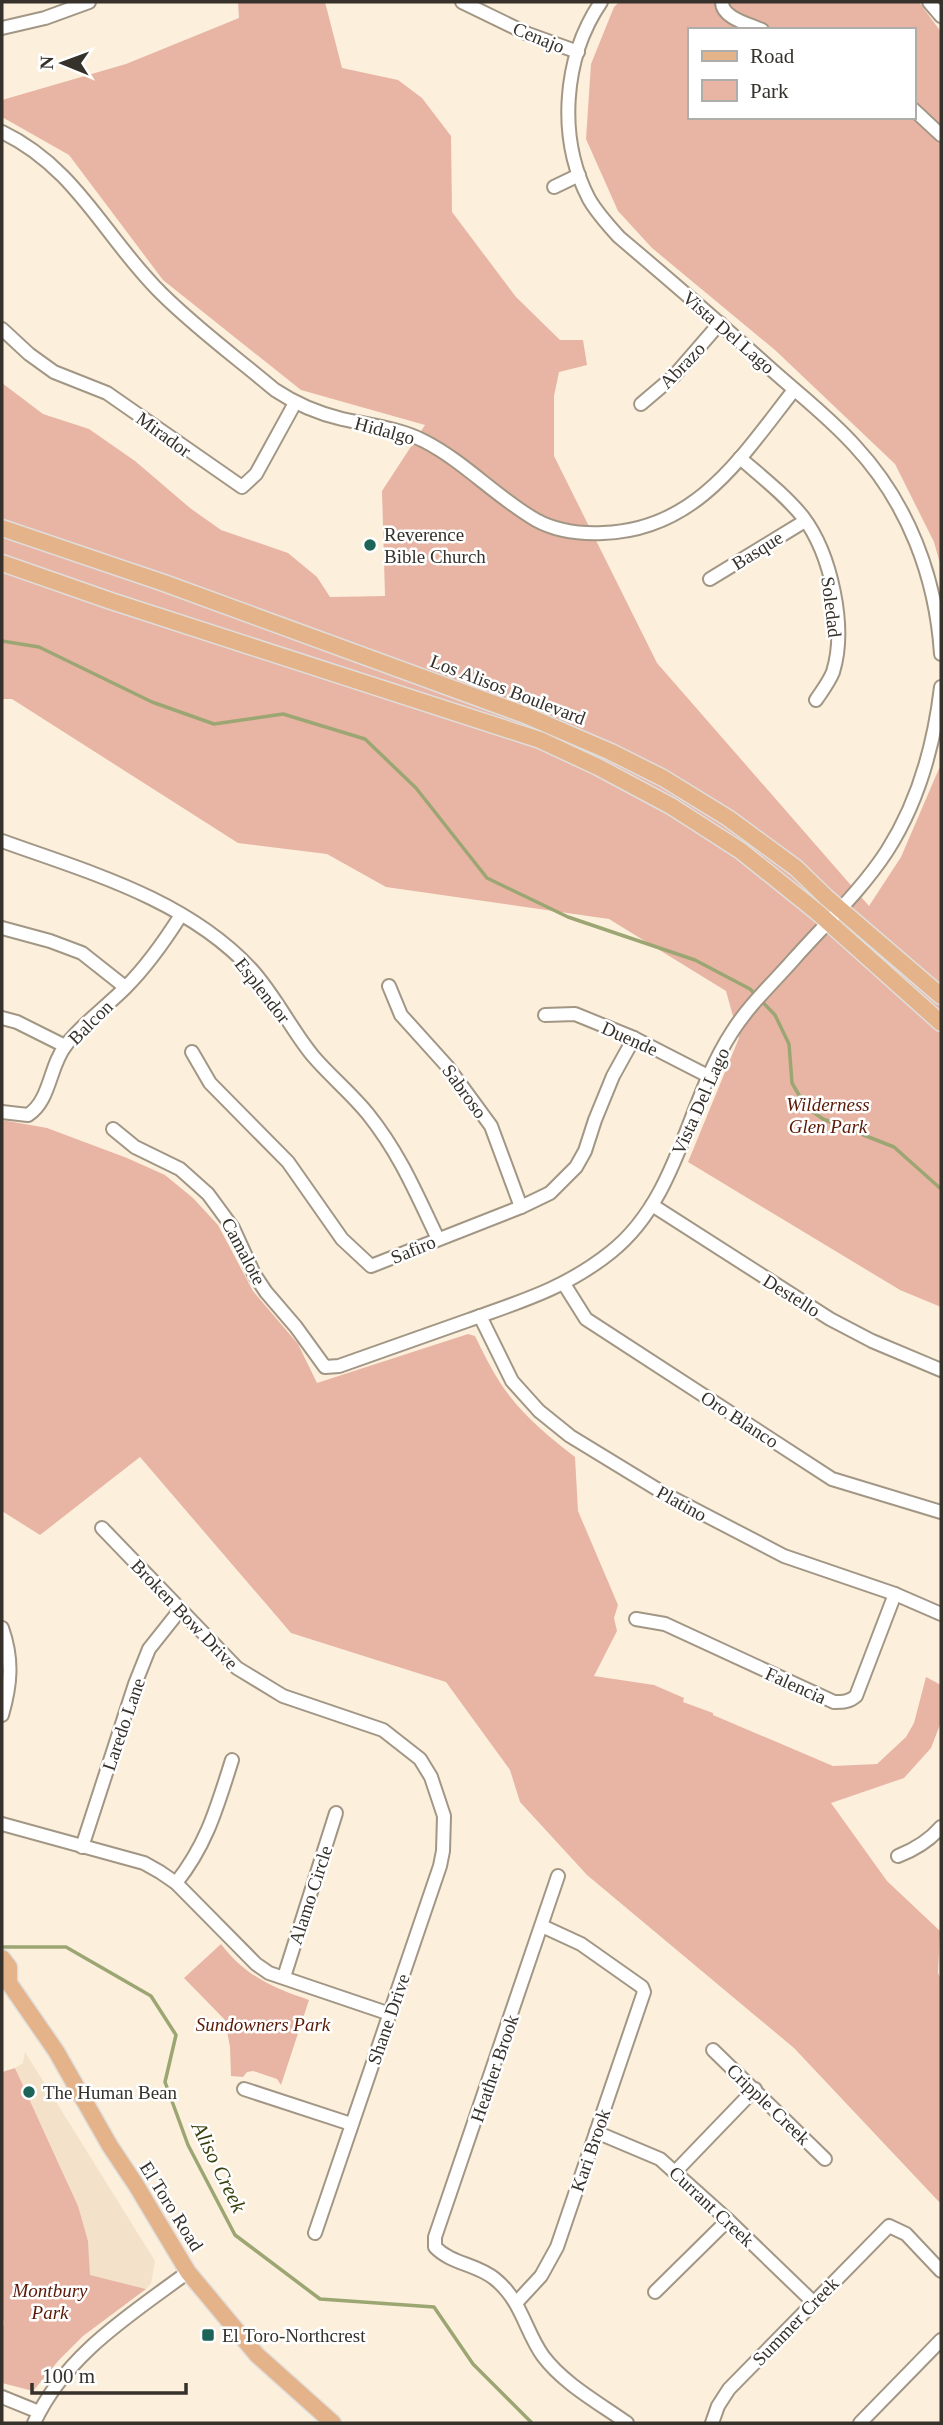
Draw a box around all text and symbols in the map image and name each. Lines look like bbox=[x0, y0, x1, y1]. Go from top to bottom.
street label: Cenajo bbox=[510, 18, 568, 57]
north arrow bbox=[28, 28, 98, 98]
legend bbox=[688, 28, 915, 119]
text: Road bbox=[750, 44, 795, 68]
text: N bbox=[36, 55, 57, 70]
text: Park bbox=[750, 79, 789, 103]
street label: Vista Del Lago bbox=[678, 287, 779, 378]
street label: Abrazo bbox=[655, 338, 709, 393]
street label: Mirador bbox=[132, 408, 196, 462]
street label: Hidalgo bbox=[353, 412, 417, 449]
place label: Reverence Bible Church bbox=[384, 524, 486, 567]
street label: Basque bbox=[728, 527, 787, 574]
marker: Reverence Bible Church bbox=[362, 537, 378, 553]
street label: Soledad bbox=[817, 575, 846, 639]
street label: Los Alisos Boulevard bbox=[427, 650, 589, 729]
street label: Esplendor bbox=[231, 953, 295, 1028]
street label: Balcon bbox=[64, 996, 117, 1049]
street label: Duende bbox=[599, 1017, 661, 1060]
street label: Vista Del Lago bbox=[667, 1044, 733, 1158]
street label: Sabroso bbox=[438, 1060, 491, 1122]
park label: Wilderness Glen Park bbox=[786, 1094, 870, 1137]
street label: Camalote bbox=[217, 1214, 270, 1288]
street label: Safiro bbox=[388, 1231, 439, 1268]
street label: Destello bbox=[759, 1270, 824, 1321]
street label: Oro Blanco bbox=[697, 1387, 782, 1452]
street label: Platino bbox=[653, 1481, 710, 1526]
street label: Broken Bow Drive bbox=[127, 1555, 242, 1674]
street label: Falencia bbox=[762, 1663, 830, 1708]
street label: Laredo Lane bbox=[98, 1675, 149, 1773]
street label: Alamo Circle bbox=[285, 1843, 336, 1947]
street label: Shane Drive bbox=[363, 1971, 414, 2067]
street label: Heather Brook bbox=[466, 2011, 523, 2125]
park label: Sundowners Park bbox=[196, 2014, 331, 2035]
street label: Cripple Creek bbox=[723, 2060, 815, 2149]
place label: The Human Bean bbox=[43, 2082, 178, 2103]
marker: The Human Bean bbox=[21, 2084, 37, 2100]
street label: Kari Brook bbox=[567, 2106, 615, 2194]
water label: Aliso Creek bbox=[186, 2116, 252, 2217]
street label: El Toro Road bbox=[136, 2158, 208, 2255]
street label: Currant Creek bbox=[665, 2162, 759, 2251]
street label: Summer Creek bbox=[748, 2273, 843, 2370]
park label: Montbury Park bbox=[12, 2280, 88, 2323]
place label: El Toro-Northcrest bbox=[222, 2325, 366, 2346]
marker: El Toro-Northcrest bbox=[200, 2327, 216, 2343]
scale bar bbox=[32, 2352, 186, 2396]
text: 100 m bbox=[42, 2364, 95, 2388]

